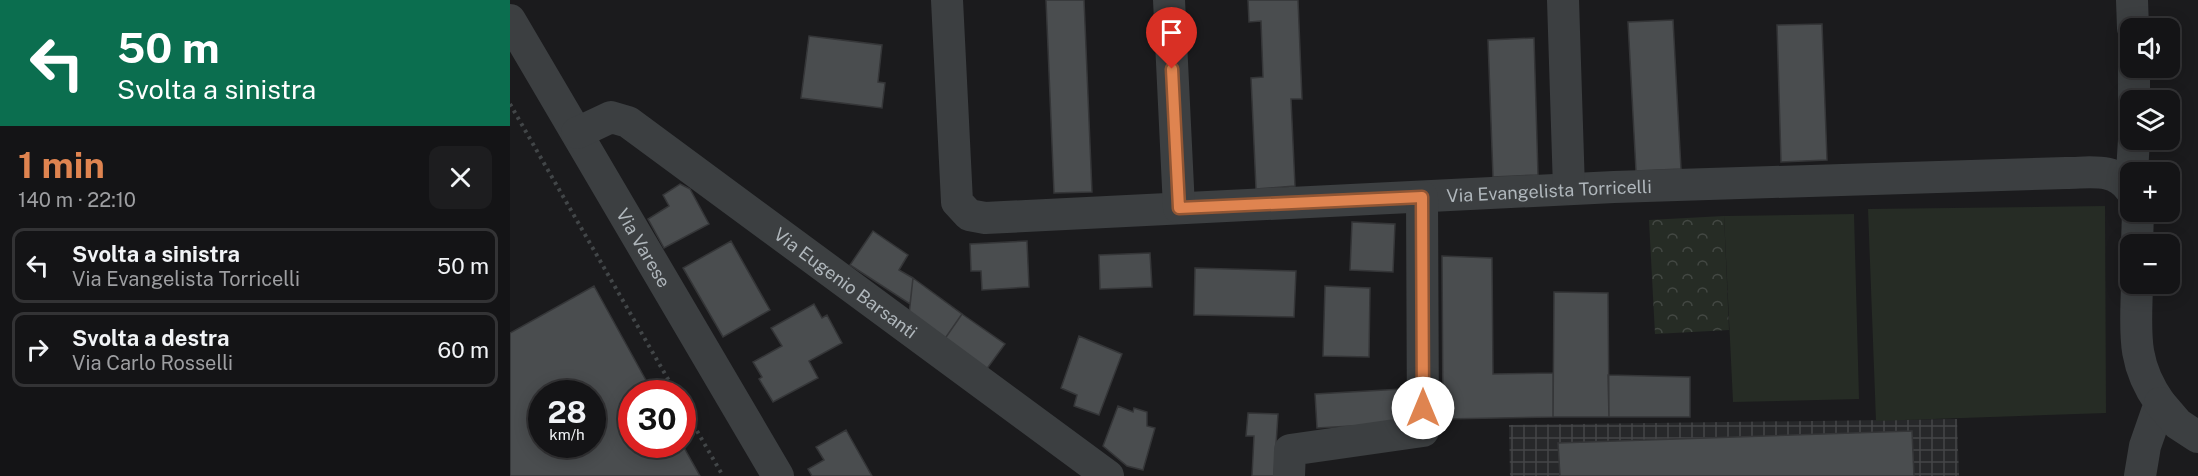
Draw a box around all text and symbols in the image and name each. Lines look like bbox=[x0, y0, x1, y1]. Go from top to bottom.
pin bbox=[1146, 7, 1197, 69]
icon: arrive bbox=[1155, 16, 1188, 49]
map controls bbox=[2120, 18, 2180, 294]
button: sound bbox=[2120, 18, 2180, 78]
text: 50 m bbox=[117, 23, 220, 72]
icon: left bbox=[18, 24, 96, 102]
text: Svolta a sinistra bbox=[117, 73, 316, 105]
button: layers bbox=[2120, 90, 2180, 150]
text: 1 min bbox=[18, 144, 105, 186]
button: close bbox=[429, 146, 492, 209]
button: + bbox=[2120, 162, 2180, 222]
street label: Via Evangelista Torricelli bbox=[1446, 175, 1652, 206]
text: 140 m · 22:10 bbox=[18, 188, 136, 212]
street label: Via Varese bbox=[612, 204, 675, 291]
street label: Via Eugenio Barsanti bbox=[770, 223, 921, 342]
button: − bbox=[2120, 234, 2180, 294]
text: Svolta a sinistra bbox=[72, 241, 240, 267]
icon: left bbox=[21, 249, 54, 282]
text: 50 m bbox=[437, 253, 489, 279]
text: Via Evangelista Torricelli bbox=[72, 267, 300, 291]
text: Svolta a destra bbox=[72, 325, 229, 351]
icon: right bbox=[21, 333, 54, 366]
text: 60 m bbox=[438, 337, 489, 363]
text: Via Carlo Rosselli bbox=[72, 351, 233, 375]
position arrow bbox=[1391, 376, 1455, 440]
speed limit sign: 30 bbox=[618, 380, 696, 458]
text: 28 bbox=[547, 394, 587, 430]
text: km/h bbox=[549, 426, 585, 443]

